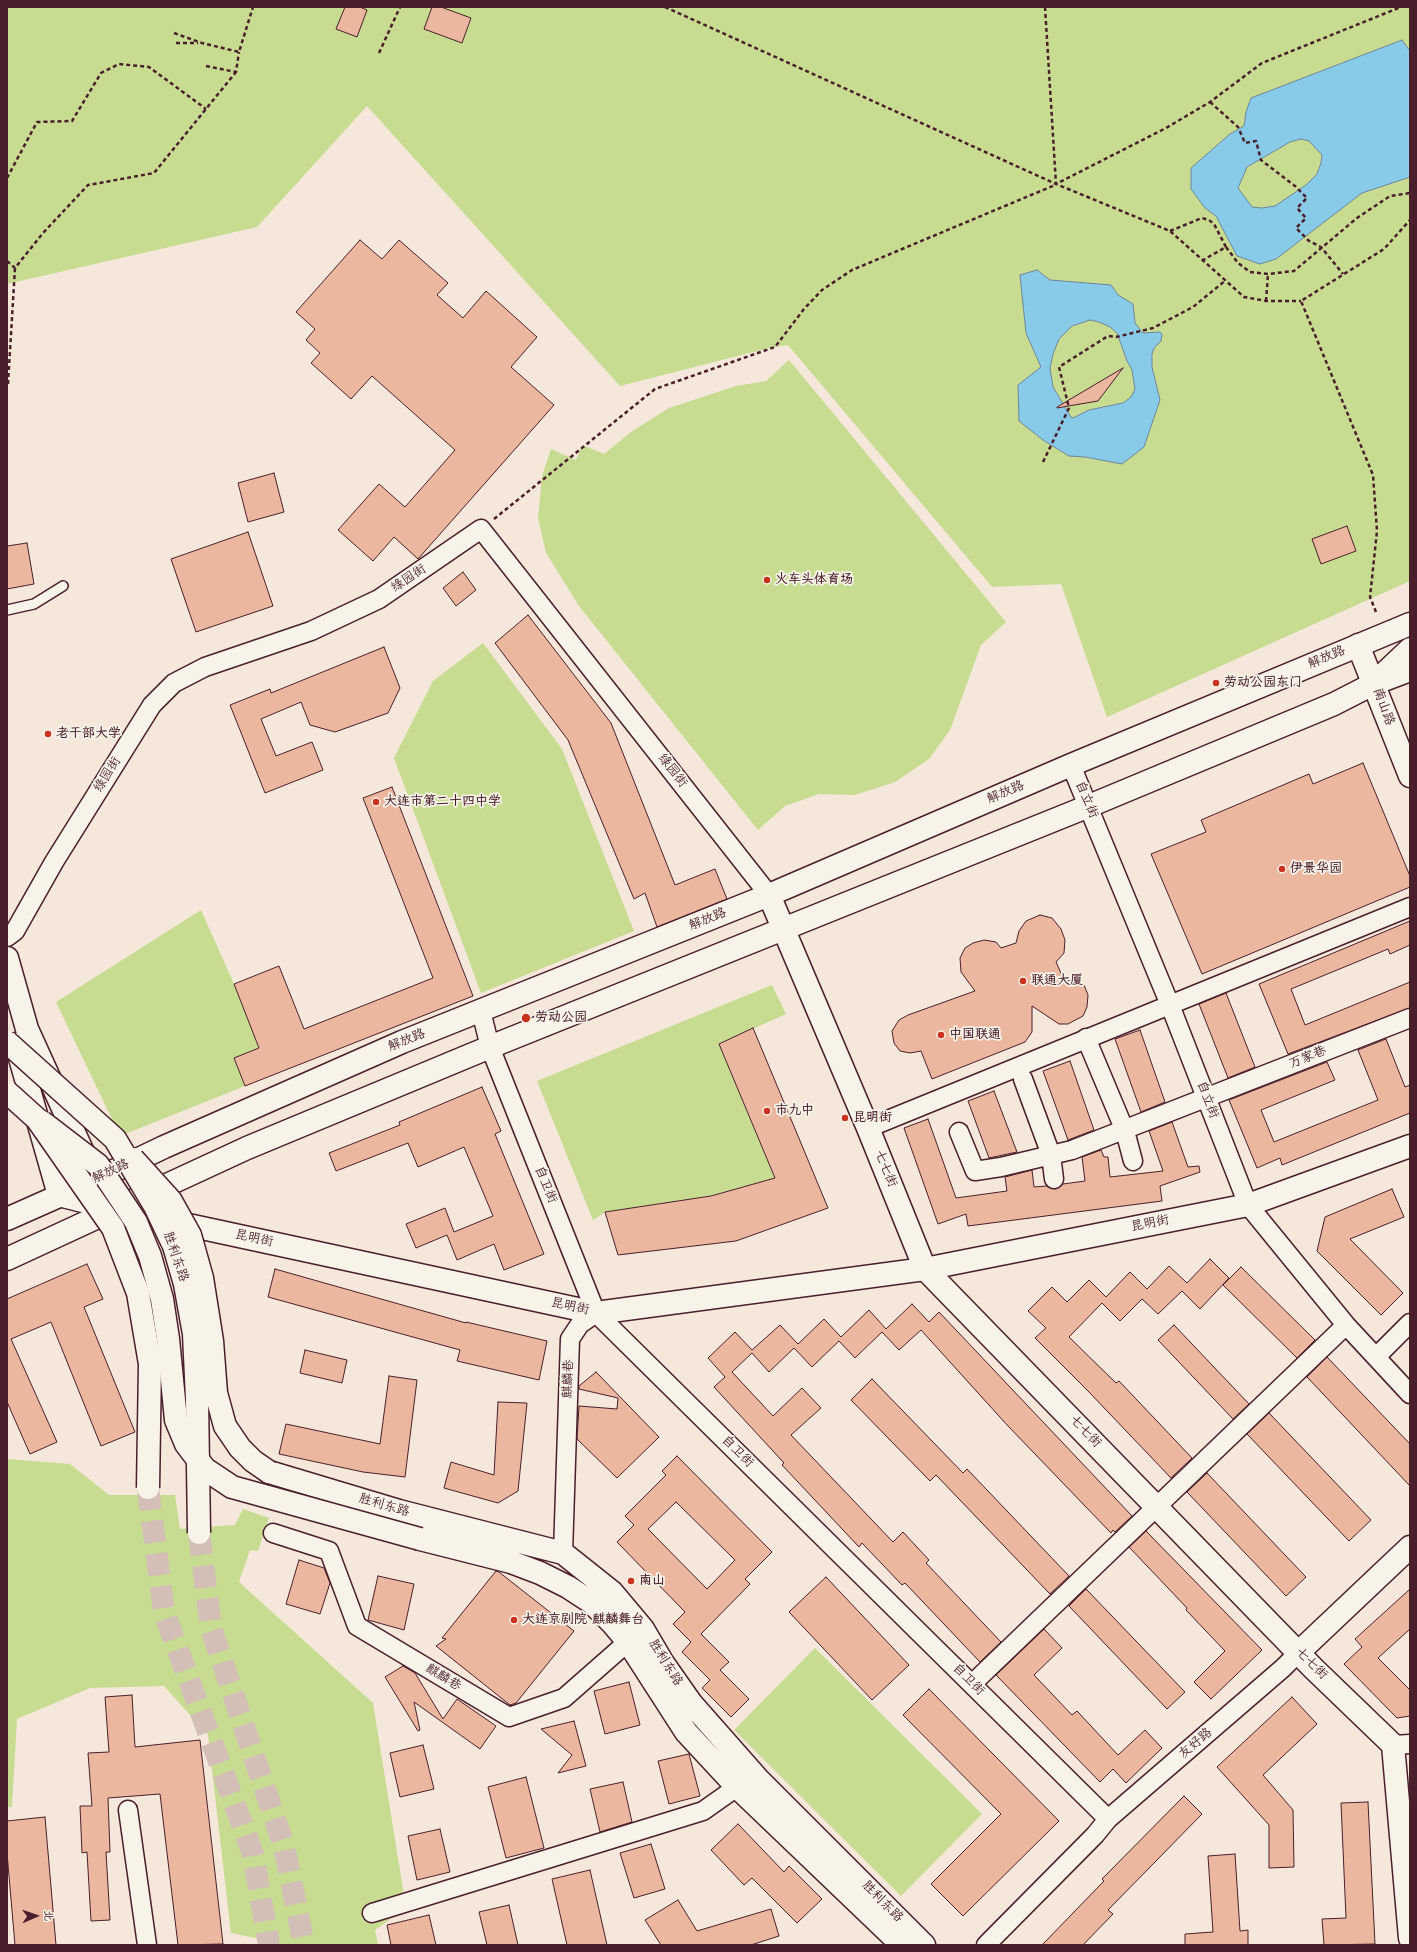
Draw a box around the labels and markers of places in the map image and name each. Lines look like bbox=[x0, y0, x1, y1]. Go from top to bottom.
place label: 火车头体育场 bbox=[775, 572, 853, 588]
marker: 火车头体育场 bbox=[762, 575, 772, 585]
place label: 劳动公园东门 bbox=[1224, 675, 1302, 691]
marker: 劳动公园东门 bbox=[1211, 678, 1221, 688]
place label: 老干部大学 bbox=[56, 726, 121, 742]
marker: 老干部大学 bbox=[43, 729, 53, 739]
place label: 大连市第二十四中学 bbox=[384, 794, 501, 810]
marker: 大连市第二十四中学 bbox=[371, 797, 381, 807]
place label: 伊景华园 bbox=[1290, 861, 1342, 877]
marker: 伊景华园 bbox=[1277, 864, 1287, 874]
place label: 联通大厦 bbox=[1031, 973, 1083, 989]
marker: 联通大厦 bbox=[1018, 976, 1028, 986]
place label: 劳动公园 bbox=[535, 1010, 587, 1026]
marker: 劳动公园 bbox=[520, 1012, 532, 1024]
place label: 中国联通 bbox=[949, 1027, 1001, 1043]
marker: 中国联通 bbox=[936, 1030, 946, 1040]
place label: 市九中 bbox=[775, 1103, 814, 1119]
marker: 市九中 bbox=[762, 1106, 772, 1116]
place label: 昆明街 bbox=[853, 1110, 892, 1126]
marker: 昆明街 bbox=[840, 1113, 850, 1123]
place label: 南山 bbox=[639, 1573, 665, 1589]
marker: 南山 bbox=[626, 1576, 636, 1586]
place label: 大连京剧院 麒麟舞台 bbox=[522, 1612, 644, 1628]
marker: 大连京剧院 麒麟舞台 bbox=[509, 1615, 519, 1625]

